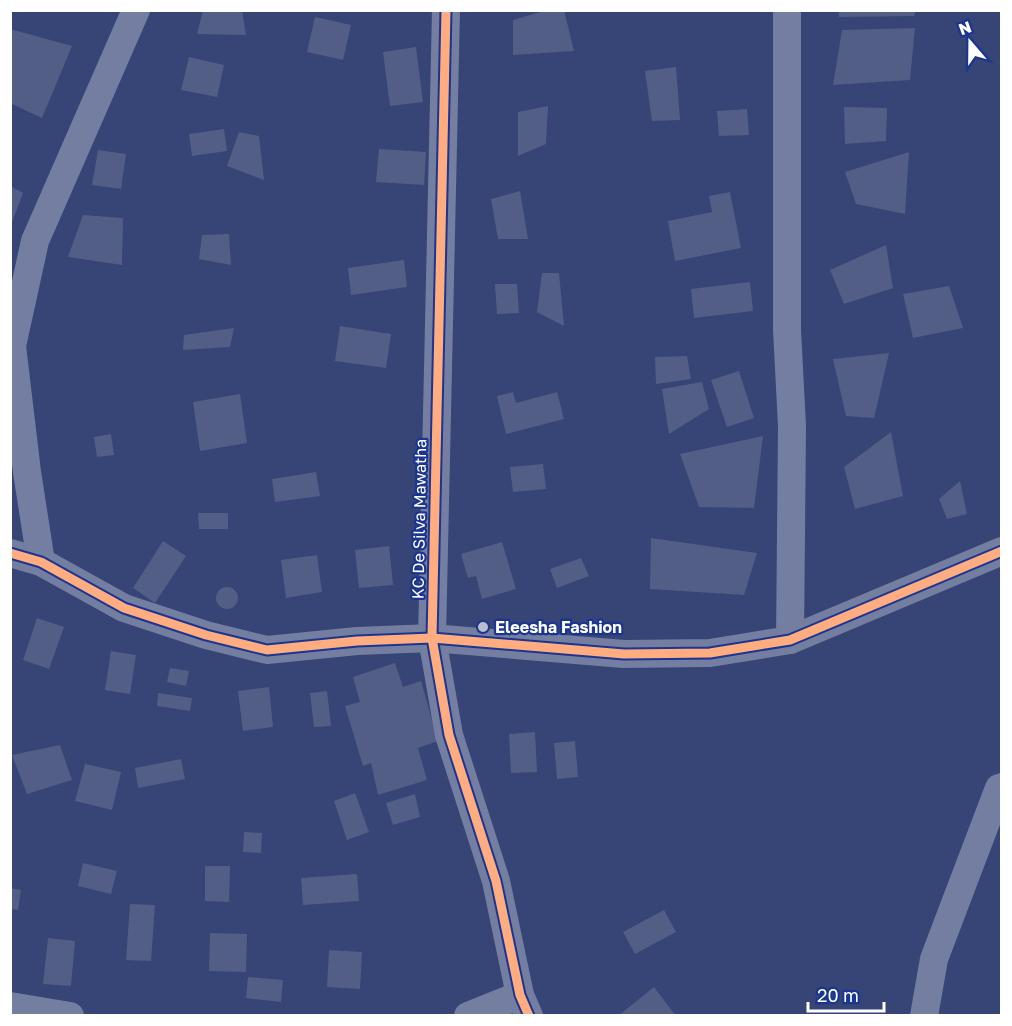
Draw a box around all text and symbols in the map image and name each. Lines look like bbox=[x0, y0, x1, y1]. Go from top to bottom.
north arrow bbox=[940, 12, 1000, 72]
text: N bbox=[956, 16, 974, 39]
street label: KC De Silva Mawatha bbox=[408, 439, 430, 599]
place label: Eleesha Fashion bbox=[495, 617, 622, 637]
marker: Eleesha Fashion bbox=[476, 620, 490, 634]
scale bar bbox=[808, 975, 884, 1013]
text: 20 m bbox=[817, 984, 859, 1006]

